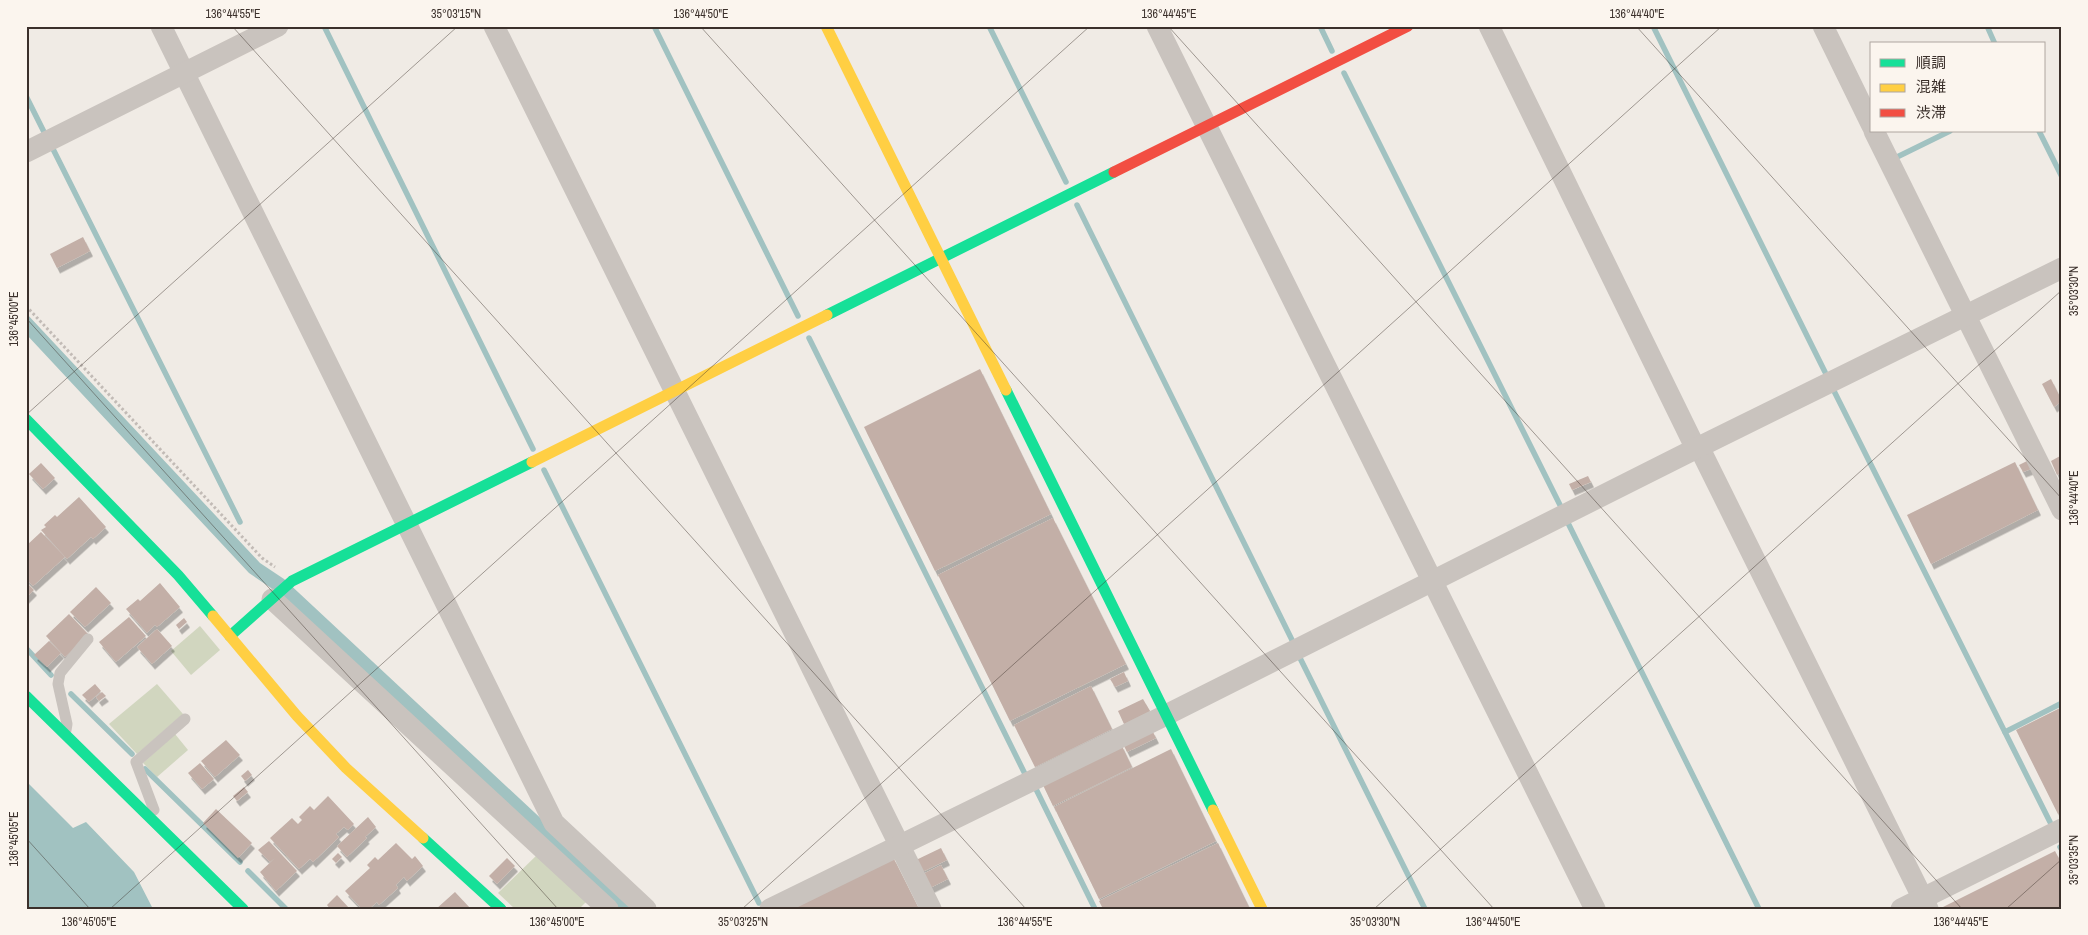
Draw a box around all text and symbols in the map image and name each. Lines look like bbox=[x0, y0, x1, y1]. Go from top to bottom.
text: 136°44'55"E bbox=[205, 6, 261, 22]
text: 35°03'15"N bbox=[431, 6, 481, 22]
text: 136°44'50"E bbox=[673, 6, 729, 22]
text: 136°44'45"E bbox=[1141, 6, 1197, 22]
text: 136°44'40"E bbox=[1609, 6, 1665, 22]
legend bbox=[1870, 42, 2046, 132]
text: 順調 bbox=[1916, 52, 1946, 73]
text: 混雑 bbox=[1916, 76, 1946, 97]
text: 渋滞 bbox=[1916, 102, 1946, 123]
text: 35°03'30"N bbox=[2066, 266, 2082, 316]
text: 136°45'00"E bbox=[6, 291, 22, 347]
text: 136°44'40"E bbox=[2066, 470, 2082, 526]
text: 136°45'05"E bbox=[6, 811, 22, 867]
text: 35°03'35"N bbox=[2066, 835, 2082, 885]
text: 136°45'05"E bbox=[61, 914, 117, 930]
text: 136°45'00"E bbox=[529, 914, 585, 930]
text: 35°03'25"N bbox=[718, 914, 768, 930]
text: 136°44'55"E bbox=[997, 914, 1053, 930]
text: 35°03'30"N bbox=[1350, 914, 1400, 930]
text: 136°44'50"E bbox=[1465, 914, 1521, 930]
text: 136°44'45"E bbox=[1933, 914, 1989, 930]

